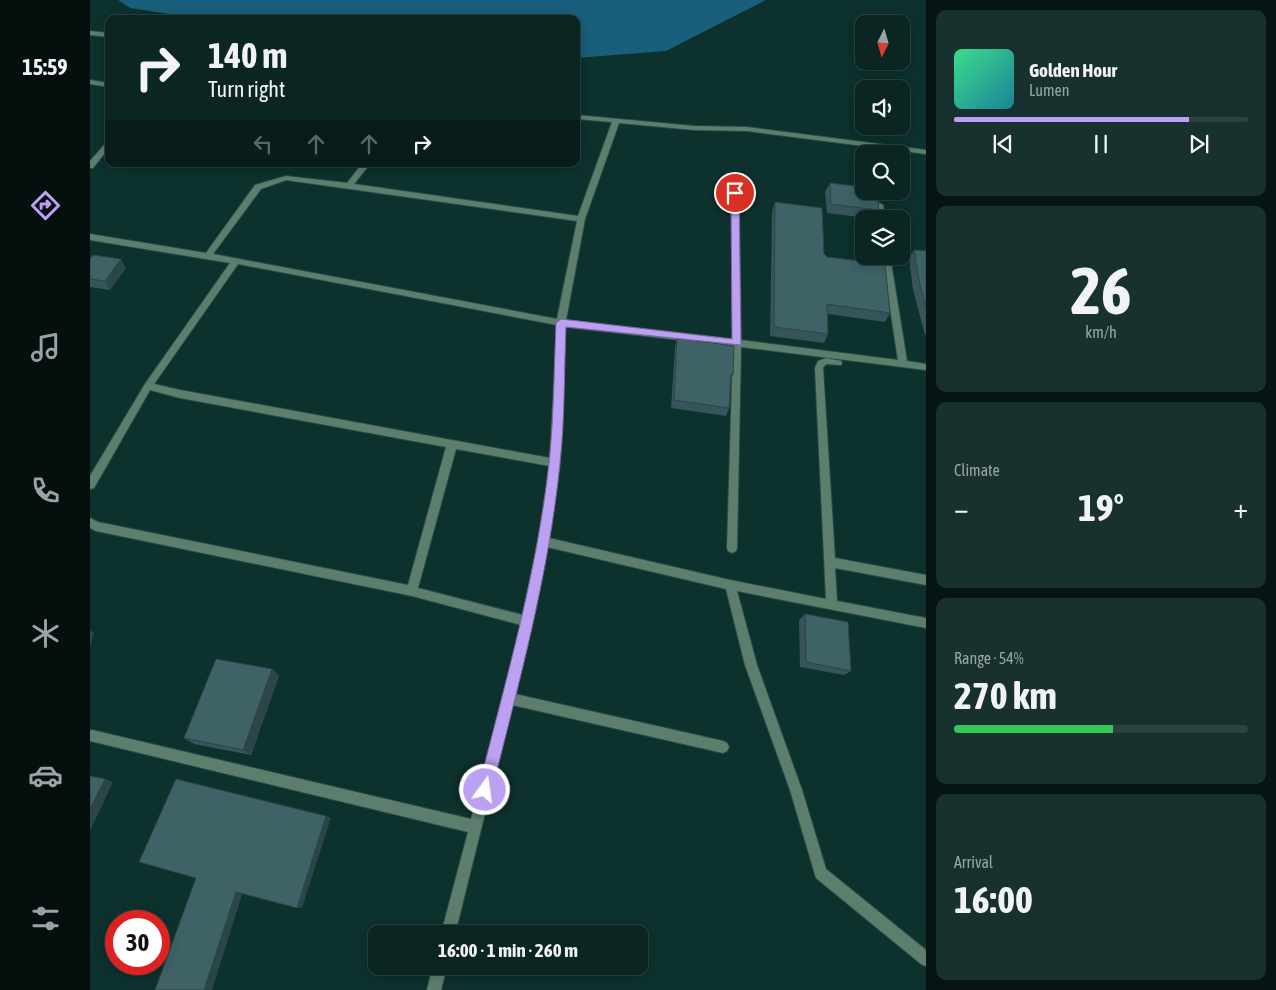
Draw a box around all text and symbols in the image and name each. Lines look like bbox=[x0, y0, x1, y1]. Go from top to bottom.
north arrow bbox=[855, 15, 910, 70]
map controls bbox=[855, 15, 910, 265]
icon: right bbox=[125, 35, 190, 100]
text: 140 m bbox=[208, 35, 287, 75]
text: 15:59 bbox=[22, 54, 68, 80]
text: Golden Hour bbox=[1029, 59, 1117, 81]
text: Turn right bbox=[208, 76, 285, 102]
button: sound bbox=[855, 80, 910, 135]
text: Lumen bbox=[1029, 81, 1069, 99]
icon: left bbox=[249, 130, 277, 158]
icon: ahead bbox=[302, 130, 330, 158]
icon: ahead bbox=[355, 130, 383, 158]
icon: right bbox=[408, 130, 436, 158]
icon: previous bbox=[989, 130, 1017, 158]
icon: pause bbox=[1087, 130, 1115, 158]
icon: next bbox=[1185, 130, 1213, 158]
button: search bbox=[855, 145, 910, 200]
pin bbox=[714, 172, 756, 214]
icon: arrive bbox=[721, 179, 749, 207]
icon: directions bbox=[28, 188, 63, 223]
button: layers bbox=[855, 210, 910, 265]
text: 26 bbox=[1070, 253, 1132, 328]
text: km/h bbox=[1085, 323, 1117, 341]
icon: music bbox=[28, 330, 63, 365]
text: Climate bbox=[954, 461, 1000, 479]
icon: phone bbox=[28, 473, 63, 508]
text: 19° bbox=[1078, 486, 1124, 529]
text: − bbox=[954, 492, 969, 524]
text: + bbox=[1233, 492, 1248, 524]
icon: climate bbox=[28, 616, 63, 651]
text: Range · 54% bbox=[954, 649, 1024, 667]
text: 270 km bbox=[954, 674, 1057, 717]
icon: car bbox=[28, 758, 63, 793]
position arrow bbox=[458, 763, 510, 815]
text: Arrival bbox=[954, 853, 993, 871]
text: 16:00 bbox=[954, 878, 1033, 921]
icon: filters bbox=[28, 901, 63, 936]
speed limit sign: 30 bbox=[105, 910, 170, 975]
text: 16:00 · 1 min · 260 m bbox=[438, 939, 578, 961]

